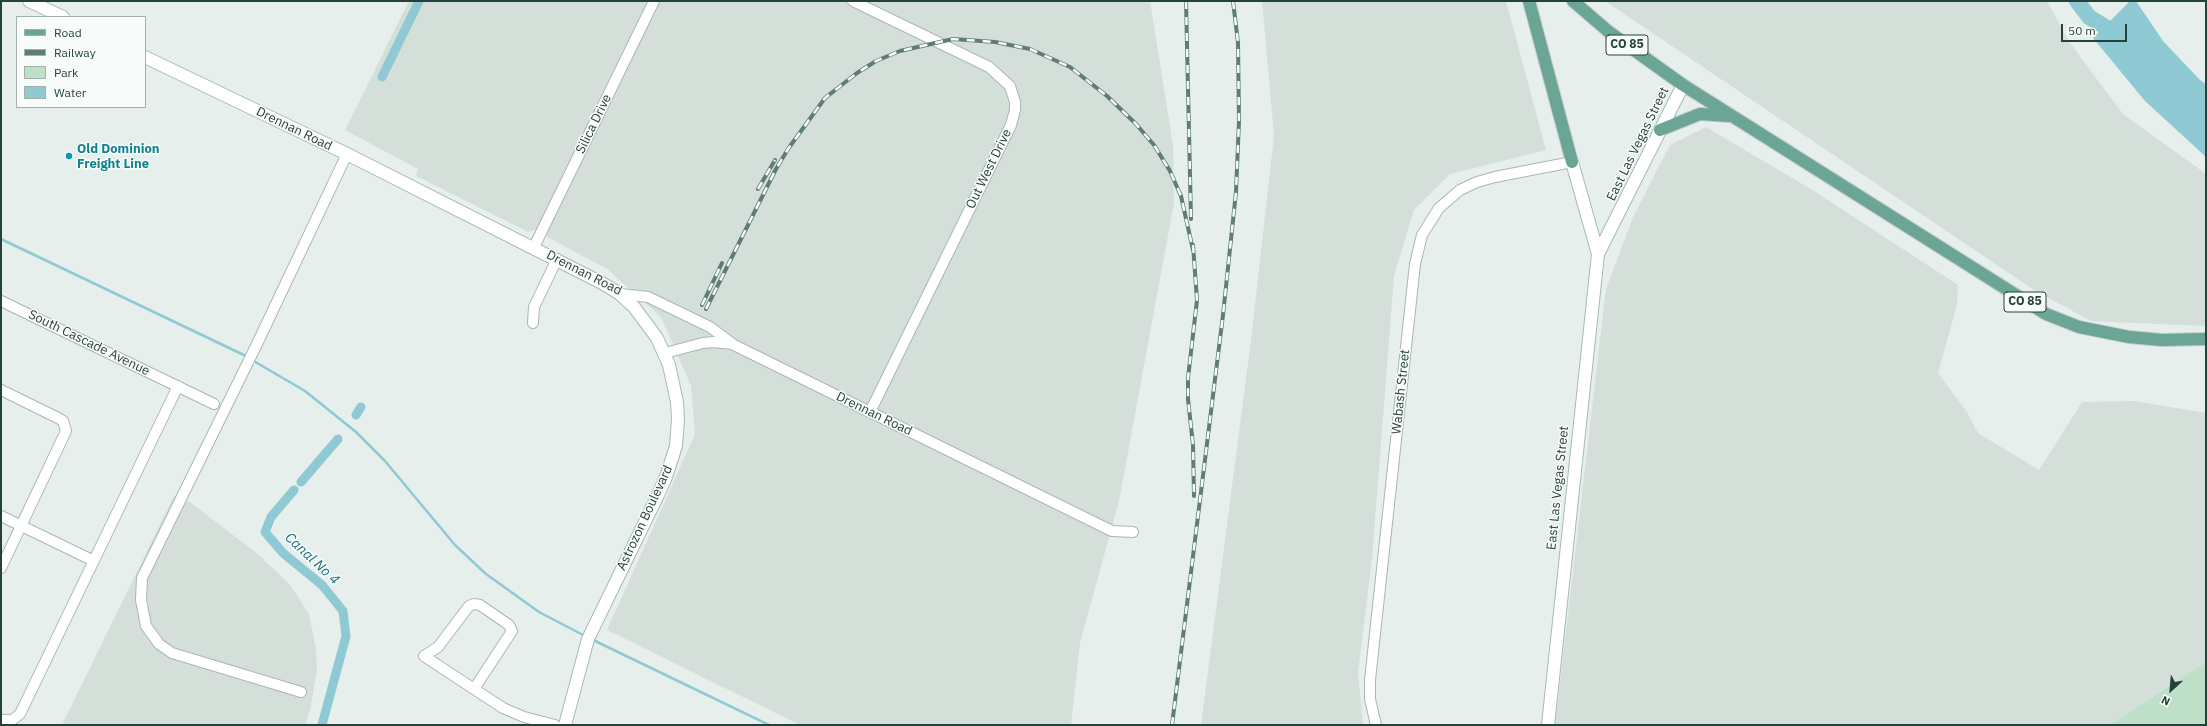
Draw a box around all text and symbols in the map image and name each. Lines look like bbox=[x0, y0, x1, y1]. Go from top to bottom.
legend bbox=[16, 16, 146, 108]
scale bar bbox=[2063, 16, 2129, 42]
text: 50 m bbox=[2068, 23, 2096, 38]
text: Road bbox=[54, 25, 82, 40]
road number: CO 85 bbox=[1606, 35, 1648, 55]
text: Railway bbox=[54, 45, 96, 60]
text: Park bbox=[54, 65, 78, 80]
text: Water bbox=[54, 85, 86, 100]
street label: East Las Vegas Street bbox=[1604, 85, 1672, 203]
street label: Silica Drive bbox=[573, 92, 615, 156]
street label: Drennan Road bbox=[253, 104, 335, 154]
street label: Out West Drive bbox=[963, 127, 1015, 211]
place label: Old Dominion Freight Line bbox=[77, 141, 159, 172]
marker: Old Dominion Freight Line bbox=[64, 151, 74, 161]
street label: Drennan Road bbox=[544, 247, 624, 299]
road number: CO 85 bbox=[2004, 292, 2046, 312]
street label: South Cascade Avenue bbox=[26, 307, 152, 379]
street label: Wabash Street bbox=[1389, 349, 1413, 435]
street label: Drennan Road bbox=[833, 389, 915, 439]
street label: East Las Vegas Street bbox=[1544, 425, 1572, 551]
street label: Astrozon Boulevard bbox=[614, 463, 676, 573]
water label: Canal No 4 bbox=[281, 529, 343, 589]
north arrow bbox=[2151, 670, 2191, 710]
text: N bbox=[2159, 693, 2172, 709]

